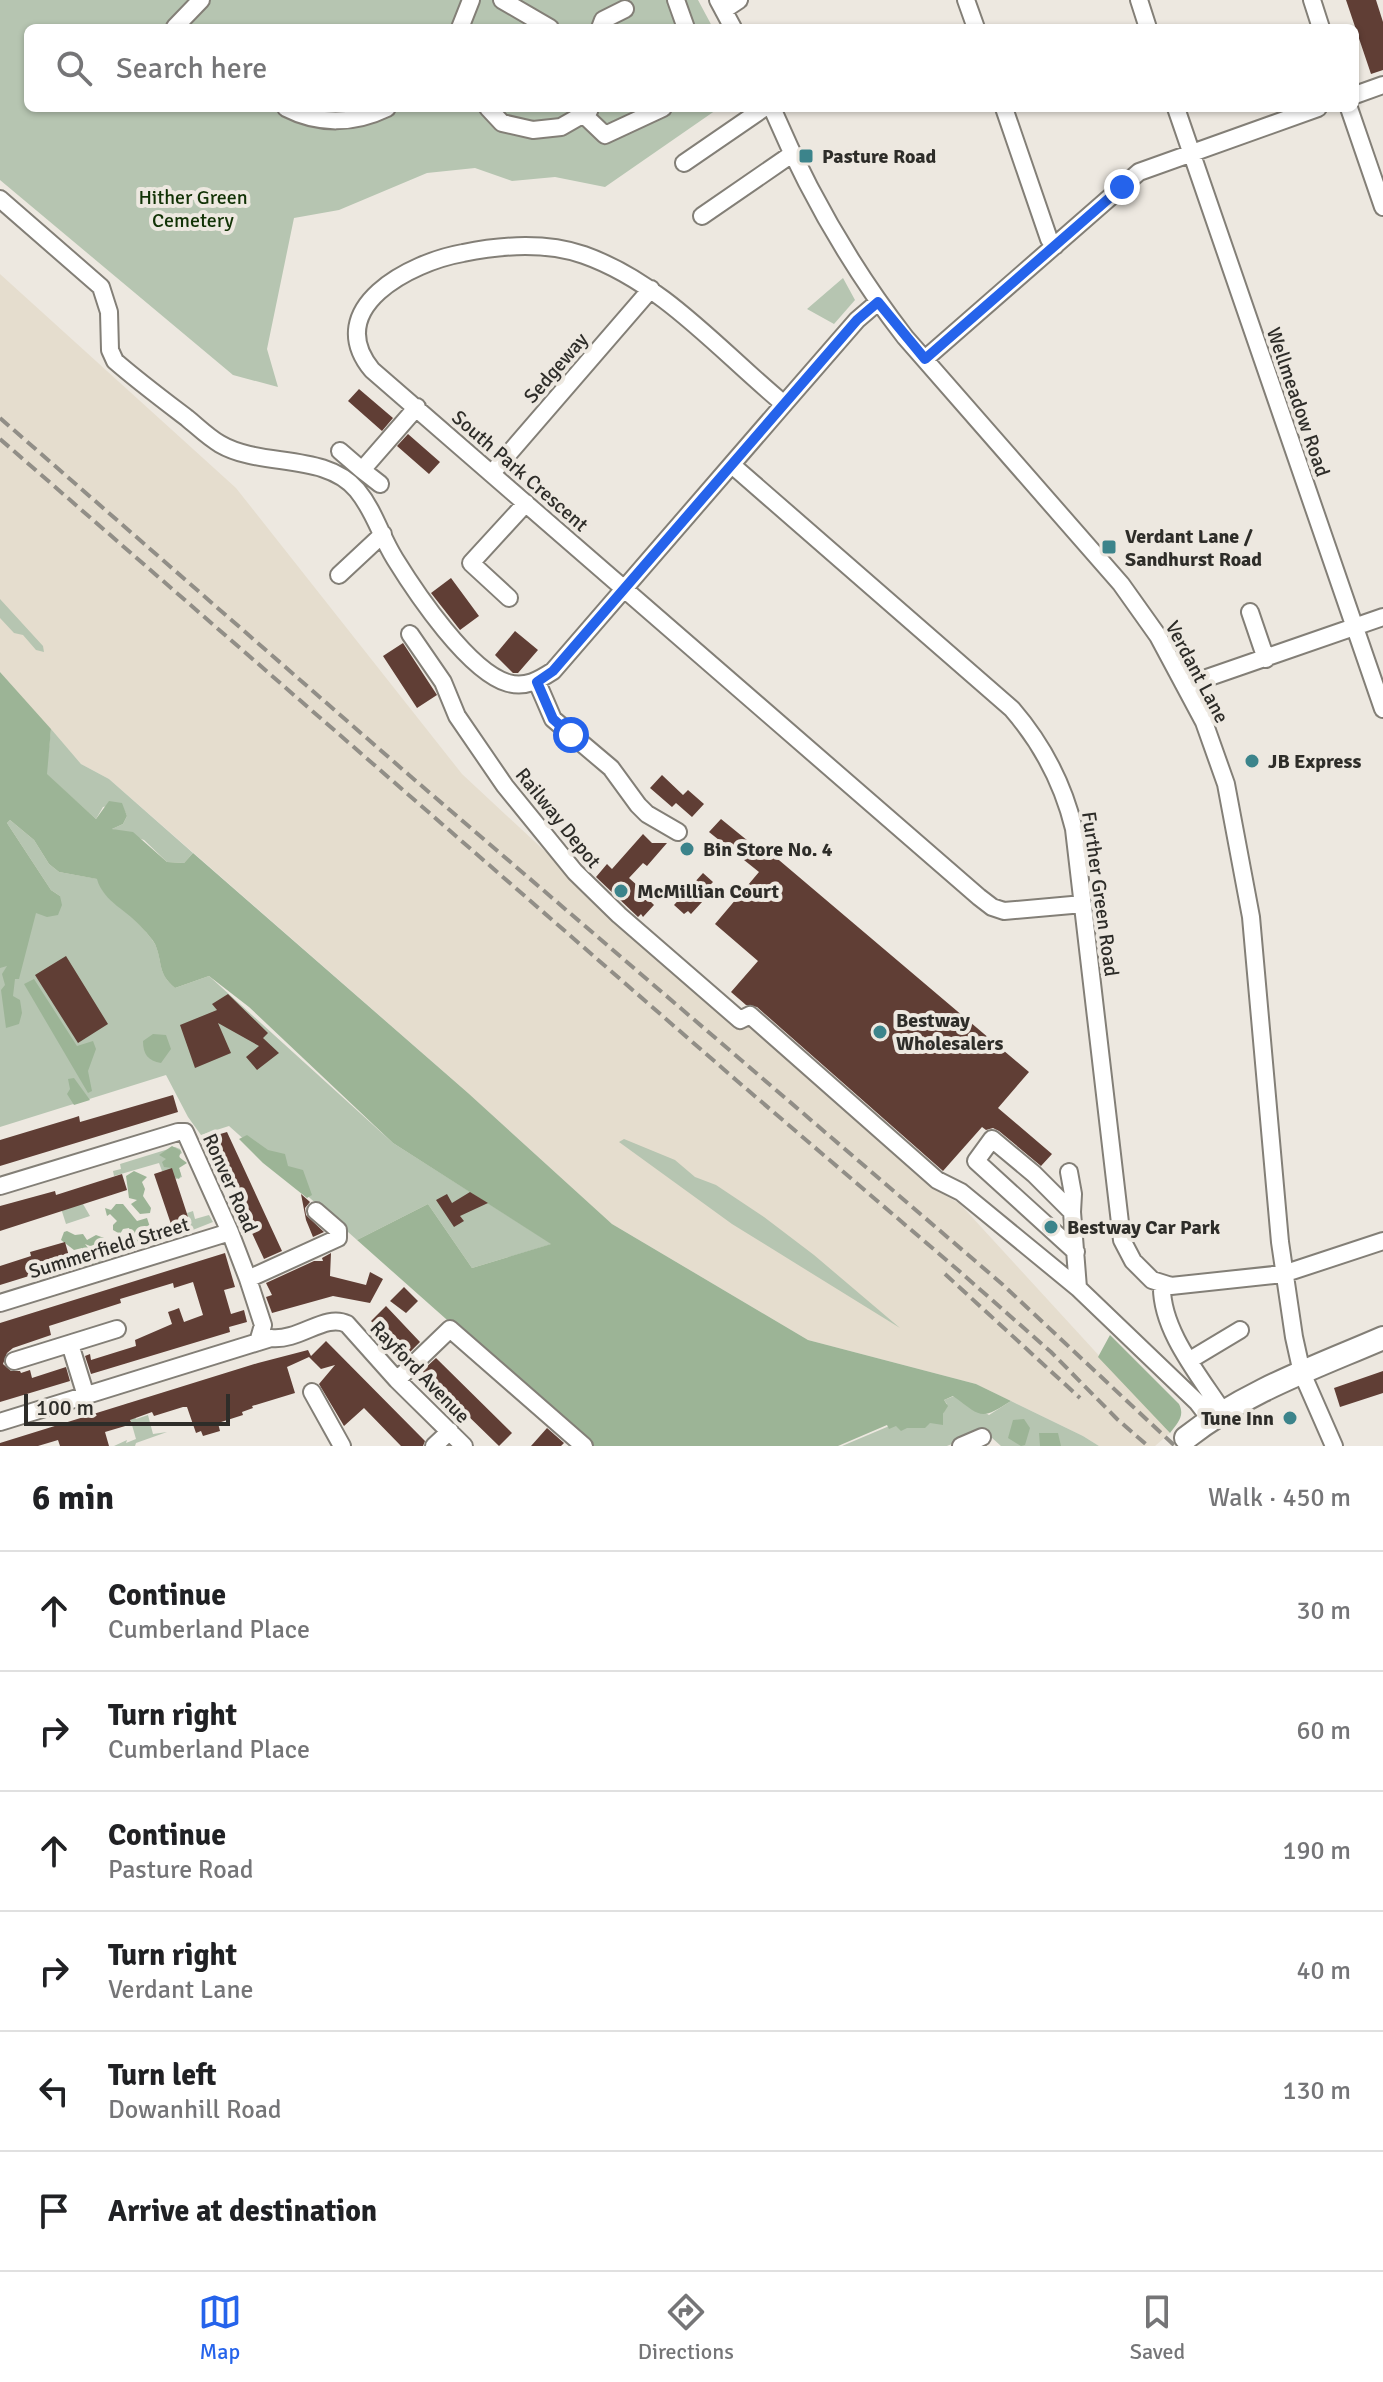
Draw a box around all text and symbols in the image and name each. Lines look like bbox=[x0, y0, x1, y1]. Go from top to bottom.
search box bbox=[24, 24, 1359, 112]
icon: search bbox=[52, 46, 96, 90]
text: Search here bbox=[116, 50, 267, 87]
place label: Pasture Road bbox=[822, 144, 937, 169]
marker: Pasture Road bbox=[797, 147, 815, 165]
route end bbox=[1104, 169, 1140, 205]
park label: Hither Green Cemetery bbox=[138, 185, 248, 233]
street label: Wellmeadow Road bbox=[1261, 324, 1335, 480]
street label: Sedgeway bbox=[519, 327, 594, 408]
street label: South Park Crescent bbox=[447, 405, 593, 537]
place label: Verdant Lane / Sandhurst Road bbox=[1125, 524, 1262, 572]
marker: Verdant Lane / Sandhurst Road bbox=[1100, 538, 1118, 556]
street label: Verdant Lane bbox=[1160, 617, 1234, 727]
route start bbox=[553, 717, 589, 753]
place label: JB Express bbox=[1268, 749, 1361, 774]
marker: JB Express bbox=[1243, 752, 1261, 770]
street label: Railway Depot bbox=[510, 763, 606, 873]
street label: Further Green Road bbox=[1076, 810, 1124, 978]
place label: Bin Store No. 4 bbox=[703, 837, 833, 862]
marker: Bin Store No. 4 bbox=[678, 840, 696, 858]
place label: McMillian Court bbox=[637, 879, 780, 904]
marker: McMillian Court bbox=[612, 882, 630, 900]
place label: Bestway Wholesalers bbox=[896, 1008, 1003, 1056]
marker: Bestway Wholesalers bbox=[871, 1023, 889, 1041]
street label: Ronver Road bbox=[197, 1129, 263, 1237]
street label: Summerfield Street bbox=[26, 1212, 192, 1284]
place label: Bestway Car Park bbox=[1067, 1215, 1221, 1240]
marker: Bestway Car Park bbox=[1042, 1218, 1060, 1236]
street label: Rayford Avenue bbox=[365, 1315, 475, 1429]
scale bar bbox=[24, 1390, 230, 1426]
text: 100 m bbox=[36, 1394, 94, 1421]
place label: Tune Inn bbox=[1201, 1406, 1274, 1431]
marker: Tune Inn bbox=[1281, 1409, 1299, 1427]
text: 6 min bbox=[32, 1477, 114, 1519]
text: Walk · 450 m bbox=[1208, 1482, 1351, 1514]
text: Continue bbox=[108, 1577, 226, 1614]
icon: ahead bbox=[32, 1589, 76, 1633]
text: 30 m bbox=[1296, 1595, 1351, 1627]
text: Cumberland Place bbox=[108, 1614, 310, 1646]
text: Turn right bbox=[108, 1697, 237, 1734]
icon: right bbox=[32, 1709, 76, 1753]
text: 60 m bbox=[1296, 1715, 1351, 1747]
text: Cumberland Place bbox=[108, 1734, 310, 1766]
text: Continue bbox=[108, 1817, 226, 1854]
icon: ahead bbox=[32, 1829, 76, 1873]
text: 190 m bbox=[1282, 1835, 1351, 1867]
text: Pasture Road bbox=[108, 1854, 254, 1886]
text: Turn right bbox=[108, 1937, 237, 1974]
icon: right bbox=[32, 1949, 76, 1993]
text: 40 m bbox=[1296, 1955, 1351, 1987]
text: Verdant Lane bbox=[108, 1974, 254, 2006]
text: Turn left bbox=[108, 2057, 217, 2094]
icon: left bbox=[32, 2069, 76, 2113]
text: 130 m bbox=[1282, 2075, 1351, 2107]
text: Dowanhill Road bbox=[108, 2094, 282, 2126]
icon: arrive bbox=[32, 2189, 76, 2233]
text: Arrive at destination bbox=[108, 2193, 377, 2230]
tab: Map bbox=[198, 2290, 242, 2365]
tab: Directions bbox=[638, 2290, 734, 2365]
tab: Saved bbox=[1130, 2290, 1185, 2365]

